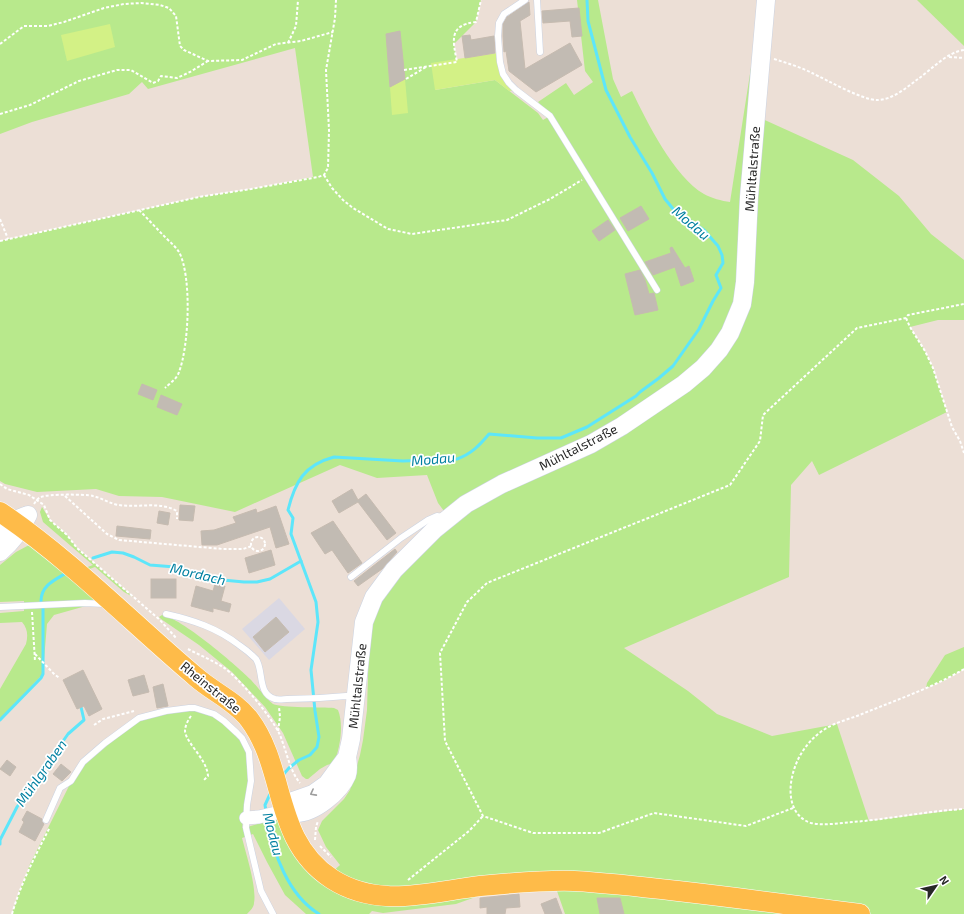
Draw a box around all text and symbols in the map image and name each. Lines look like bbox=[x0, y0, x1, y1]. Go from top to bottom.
street label: Mühltalstraße bbox=[741, 126, 763, 212]
water label: Modau bbox=[669, 202, 714, 243]
street label: Mühltalstraße bbox=[536, 420, 620, 474]
water label: Modau bbox=[410, 448, 456, 469]
water label: Mordach bbox=[169, 559, 228, 588]
street label: Mühltalstraße bbox=[345, 643, 369, 729]
street label: Rheinstraße bbox=[178, 658, 244, 716]
water label: Mühlgraben bbox=[11, 736, 70, 809]
one-way arrow bbox=[310, 788, 318, 796]
water label: Modau bbox=[260, 810, 287, 857]
north arrow bbox=[916, 866, 956, 906]
text: N bbox=[937, 873, 952, 887]

